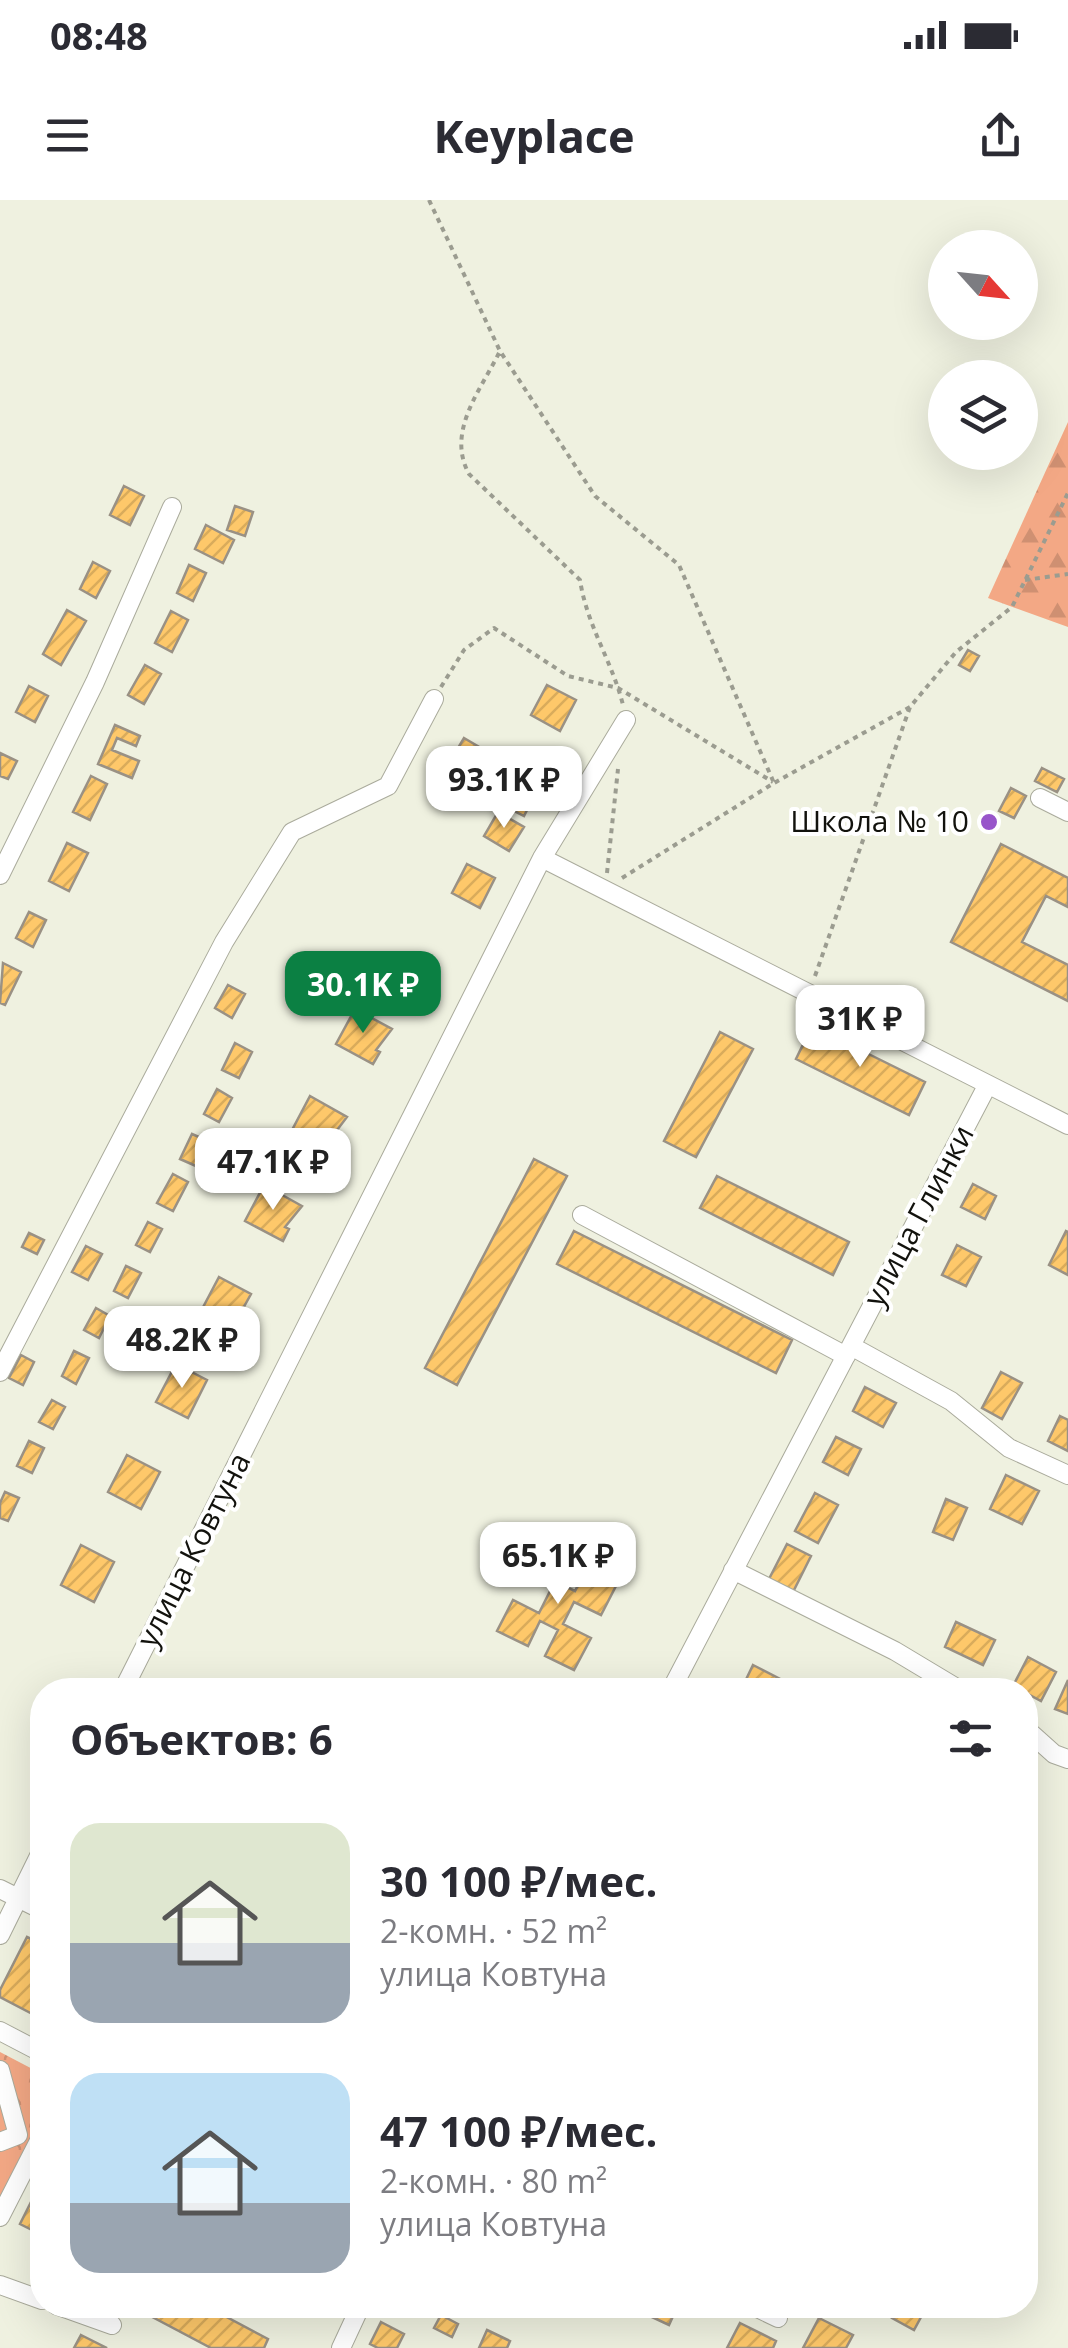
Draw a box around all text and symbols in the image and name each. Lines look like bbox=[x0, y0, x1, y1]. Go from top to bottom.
text: 08:48 bbox=[50, 9, 148, 61]
text: Keyplace bbox=[433, 105, 635, 166]
icon: menu bbox=[40, 108, 95, 163]
icon: share bbox=[973, 108, 1028, 163]
north arrow bbox=[928, 230, 1038, 340]
map controls bbox=[928, 230, 1038, 470]
button: layers bbox=[928, 360, 1038, 470]
pin: 93.1K ₽ bbox=[412, 746, 596, 831]
text: 93.1K ₽ bbox=[448, 757, 560, 800]
place label: Школа № 10 bbox=[790, 800, 969, 841]
marker: Школа № 10 bbox=[978, 811, 1000, 833]
pin: 30.1K ₽ bbox=[271, 951, 455, 1036]
text: 30.1K ₽ bbox=[307, 962, 419, 1005]
pin: 31K ₽ bbox=[790, 985, 930, 1070]
text: 31K ₽ bbox=[818, 996, 902, 1039]
street label: улица Глинки bbox=[853, 1117, 983, 1313]
pin: 47.1K ₽ bbox=[181, 1128, 365, 1213]
text: 47.1K ₽ bbox=[217, 1139, 329, 1182]
pin: 48.2K ₽ bbox=[90, 1306, 274, 1391]
text: 48.2K ₽ bbox=[126, 1317, 238, 1360]
street label: улица Ковтуна bbox=[126, 1445, 259, 1653]
pin: 65.1K ₽ bbox=[466, 1522, 650, 1607]
text: 65.1K ₽ bbox=[502, 1533, 614, 1576]
text: Объектов: 6 bbox=[70, 1710, 333, 1767]
icon: filters bbox=[943, 1711, 998, 1766]
text: 30 100 ₽/мес. bbox=[380, 1852, 658, 1909]
icon: home bbox=[150, 1863, 270, 1983]
text: 2-комн. · 52 m² bbox=[380, 1909, 607, 1952]
text: улица Ковтуна bbox=[380, 1952, 607, 1995]
text: 47 100 ₽/мес. bbox=[380, 2102, 658, 2159]
icon: home bbox=[150, 2113, 270, 2233]
text: 2-комн. · 80 m² bbox=[380, 2159, 607, 2202]
text: улица Ковтуна bbox=[380, 2202, 607, 2245]

